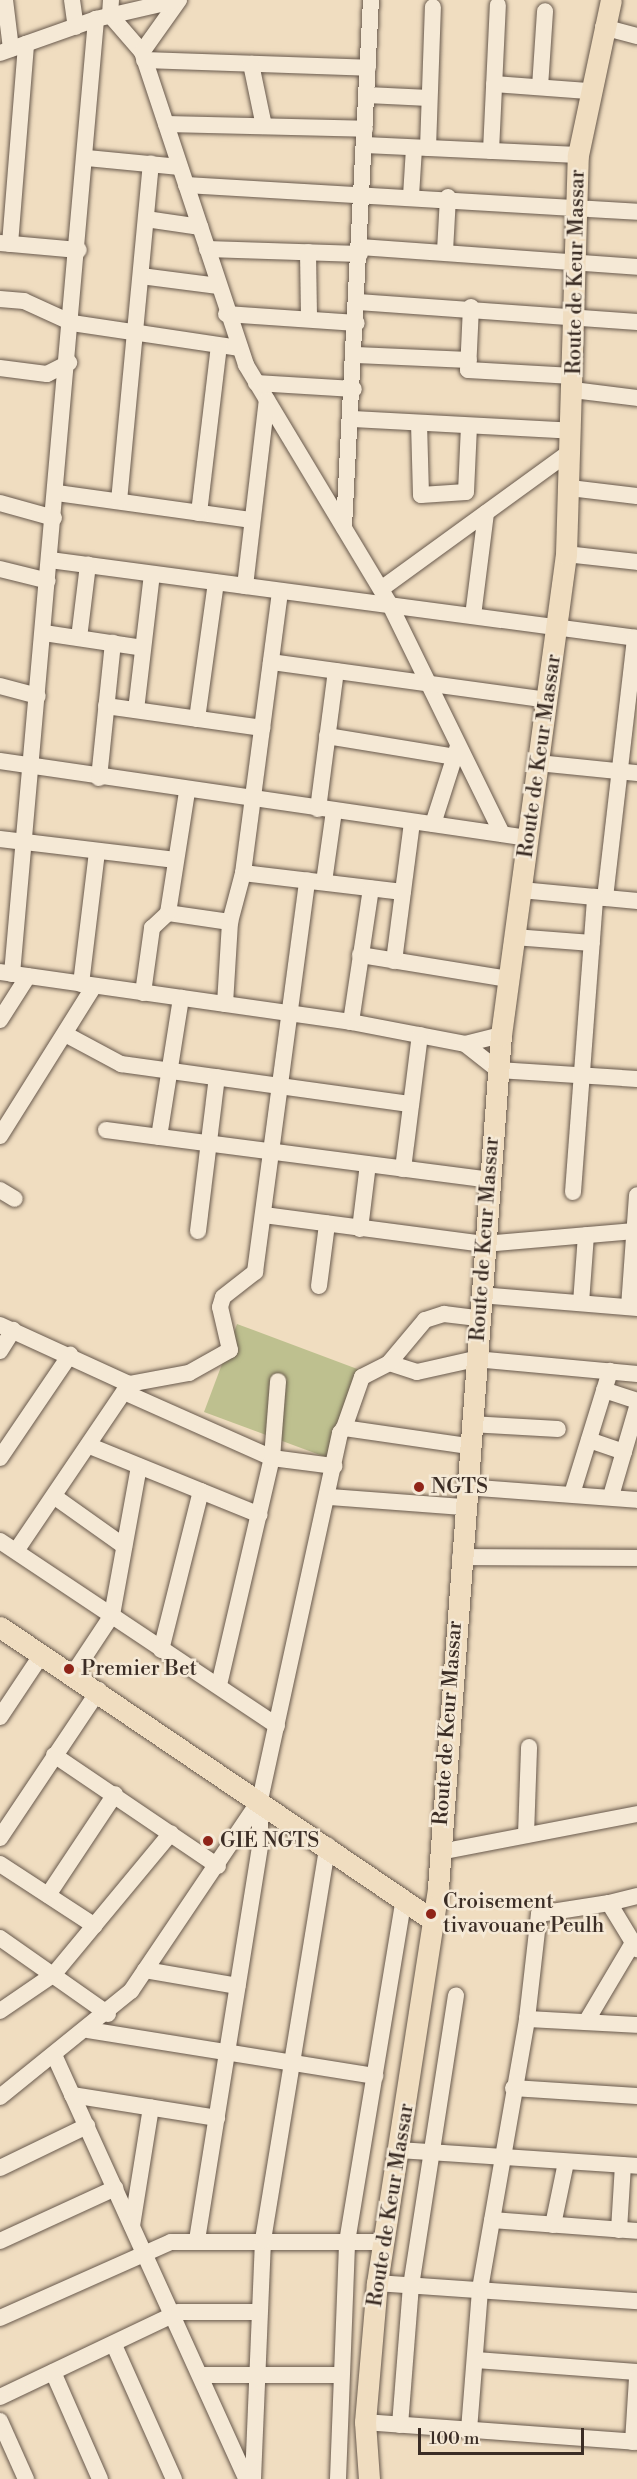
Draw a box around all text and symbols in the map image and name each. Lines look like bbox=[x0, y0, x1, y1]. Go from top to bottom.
street label: Route de Keur Massar bbox=[562, 169, 590, 375]
street label: Route de Keur Massar bbox=[513, 652, 567, 860]
street label: Route de Keur Massar bbox=[465, 1136, 505, 1342]
place label: NGTS bbox=[431, 1474, 488, 1500]
marker: NGTS bbox=[412, 1480, 426, 1494]
street label: Route de Keur Massar bbox=[428, 1620, 468, 1826]
place label: Premier Bet bbox=[81, 1656, 197, 1682]
marker: Premier Bet bbox=[62, 1662, 76, 1676]
place label: GIE NGTS bbox=[220, 1828, 319, 1854]
marker: GIE NGTS bbox=[201, 1834, 215, 1848]
place label: Croisement tivavouane Peulh bbox=[443, 1889, 604, 1939]
marker: Croisement tivavouane Peulh bbox=[424, 1907, 438, 1921]
street label: Route de Keur Massar bbox=[362, 2101, 420, 2309]
scale bar bbox=[421, 2416, 588, 2454]
text: 100 m bbox=[429, 2427, 480, 2450]

